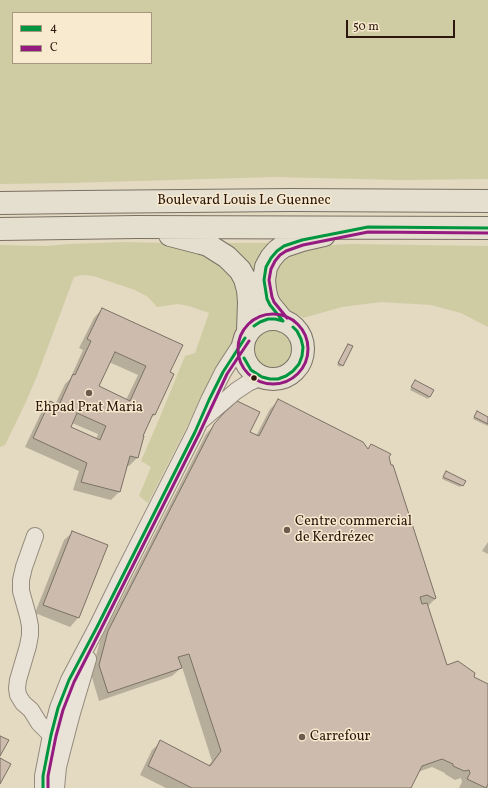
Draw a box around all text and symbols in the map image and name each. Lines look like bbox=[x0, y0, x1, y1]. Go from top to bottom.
legend bbox=[12, 12, 152, 64]
scale bar bbox=[348, 12, 457, 38]
text: 50 m bbox=[353, 19, 379, 35]
text: 4 bbox=[50, 20, 57, 36]
text: C bbox=[50, 40, 58, 56]
street label: Boulevard Louis Le Guennec bbox=[157, 193, 331, 209]
unlabelled marker bbox=[249, 373, 259, 383]
marker: Ehpad Prat Maria bbox=[84, 388, 94, 398]
place label: Ehpad Prat Maria bbox=[35, 400, 143, 416]
place label: Centre commercial de Kerdrézec bbox=[295, 514, 412, 546]
marker: Centre commercial de Kerdrézec bbox=[282, 525, 292, 535]
place label: Carrefour bbox=[310, 729, 370, 745]
marker: Carrefour bbox=[297, 732, 307, 742]

